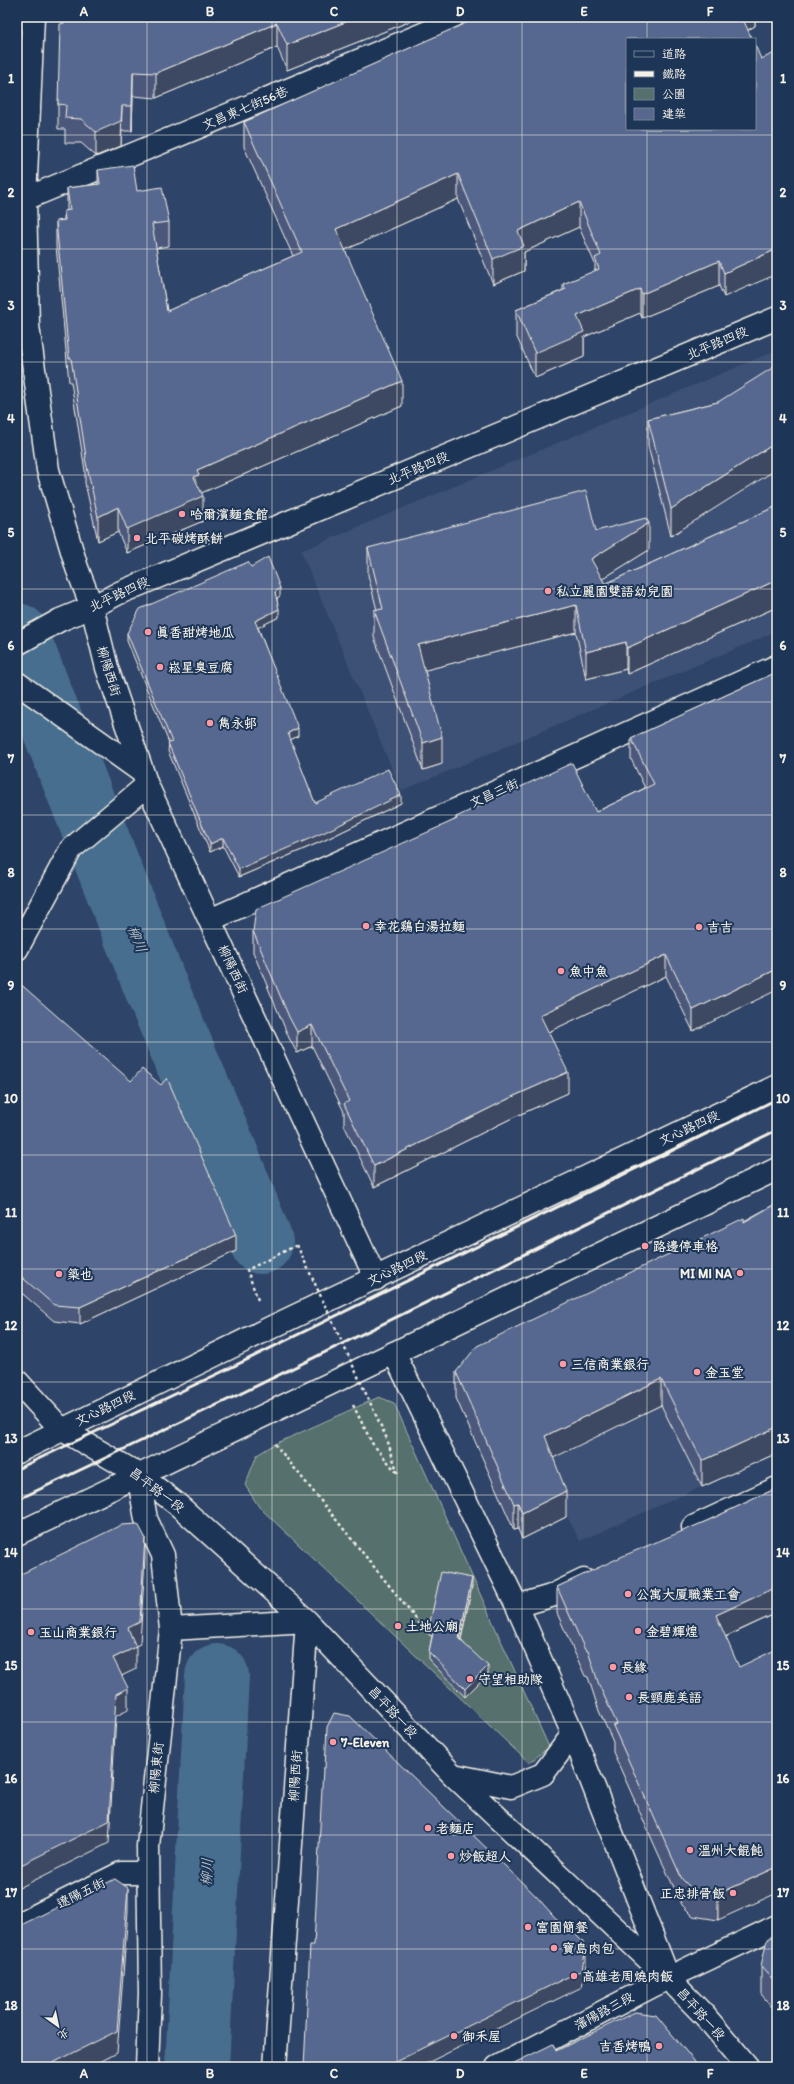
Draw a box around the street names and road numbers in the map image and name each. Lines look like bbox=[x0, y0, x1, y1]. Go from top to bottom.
street label: 文昌東七街56巷 bbox=[200, 83, 290, 133]
street label: 北平路四段 bbox=[684, 323, 750, 363]
street label: 北平路四段 bbox=[385, 448, 451, 488]
street label: 北平路四段 bbox=[86, 573, 152, 615]
street label: 柳陽西街 bbox=[94, 644, 124, 698]
street label: 文昌三街 bbox=[467, 776, 521, 810]
street label: 柳陽西街 bbox=[215, 942, 251, 996]
street label: 文心路四段 bbox=[656, 1107, 722, 1149]
street label: 文心路四段 bbox=[364, 1247, 430, 1289]
street label: 文心路四段 bbox=[72, 1387, 138, 1429]
street label: 昌平路一段 bbox=[127, 1464, 187, 1516]
street label: 昌平路一段 bbox=[365, 1683, 421, 1741]
street label: 柳陽東街 bbox=[146, 1741, 166, 1795]
street label: 柳陽西街 bbox=[286, 1750, 304, 1802]
street label: 遼陽五街 bbox=[54, 1875, 108, 1911]
street label: 昌平路一段 bbox=[674, 1985, 728, 2043]
street label: 瀋陽路三段 bbox=[572, 1989, 636, 2033]

